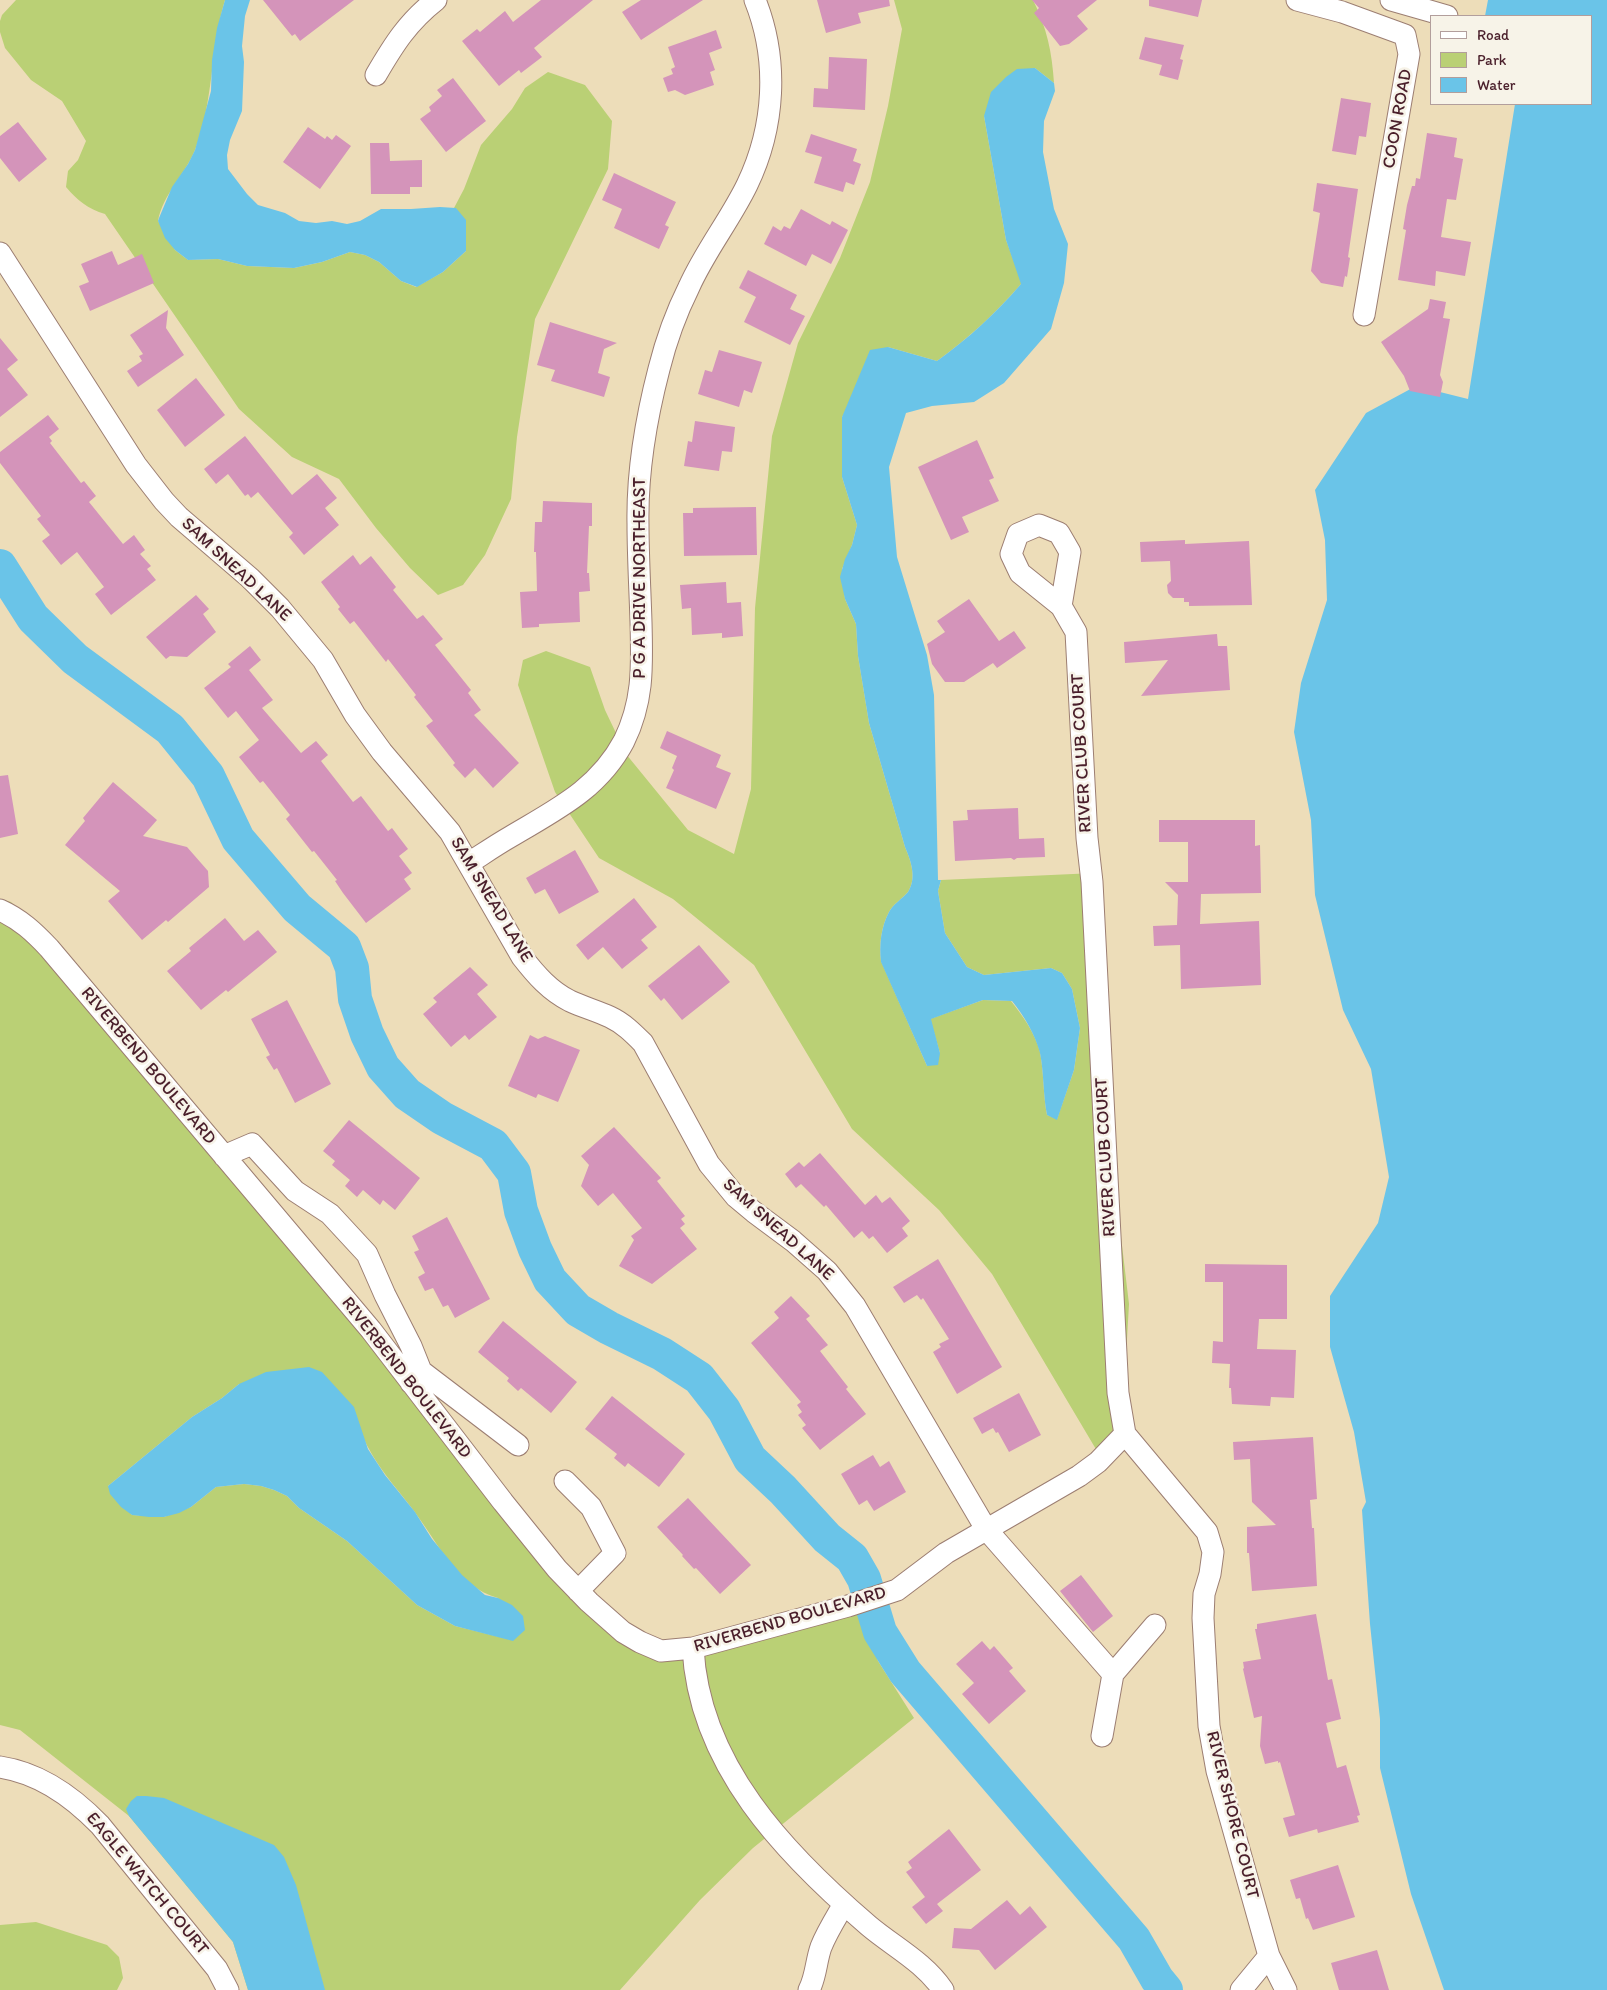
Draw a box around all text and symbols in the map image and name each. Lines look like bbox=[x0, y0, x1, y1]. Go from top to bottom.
legend bbox=[1430, 15, 1592, 105]
text: Road bbox=[1477, 26, 1509, 44]
text: Park bbox=[1477, 51, 1507, 69]
street label: COON ROAD bbox=[1379, 68, 1417, 170]
text: Water bbox=[1477, 76, 1515, 94]
street label: P G A DRIVE NORTHEAST bbox=[629, 477, 651, 679]
street label: SAM SNEAD LANE bbox=[176, 513, 296, 627]
street label: RIVER CLUB COURT bbox=[1067, 673, 1097, 833]
street label: SAM SNEAD LANE bbox=[445, 833, 537, 967]
street label: RIVERBEND BOULEVARD bbox=[76, 983, 220, 1149]
street label: RIVER CLUB COURT bbox=[1091, 1077, 1121, 1237]
street label: SAM SNEAD LANE bbox=[718, 1174, 838, 1286]
street label: RIVERBEND BOULEVARD bbox=[336, 1293, 476, 1463]
street label: RIVERBEND BOULEVARD bbox=[691, 1582, 889, 1658]
street label: RIVER SHORE COURT bbox=[1201, 1729, 1263, 1901]
street label: EAGLE WATCH COURT bbox=[81, 1808, 213, 1960]

